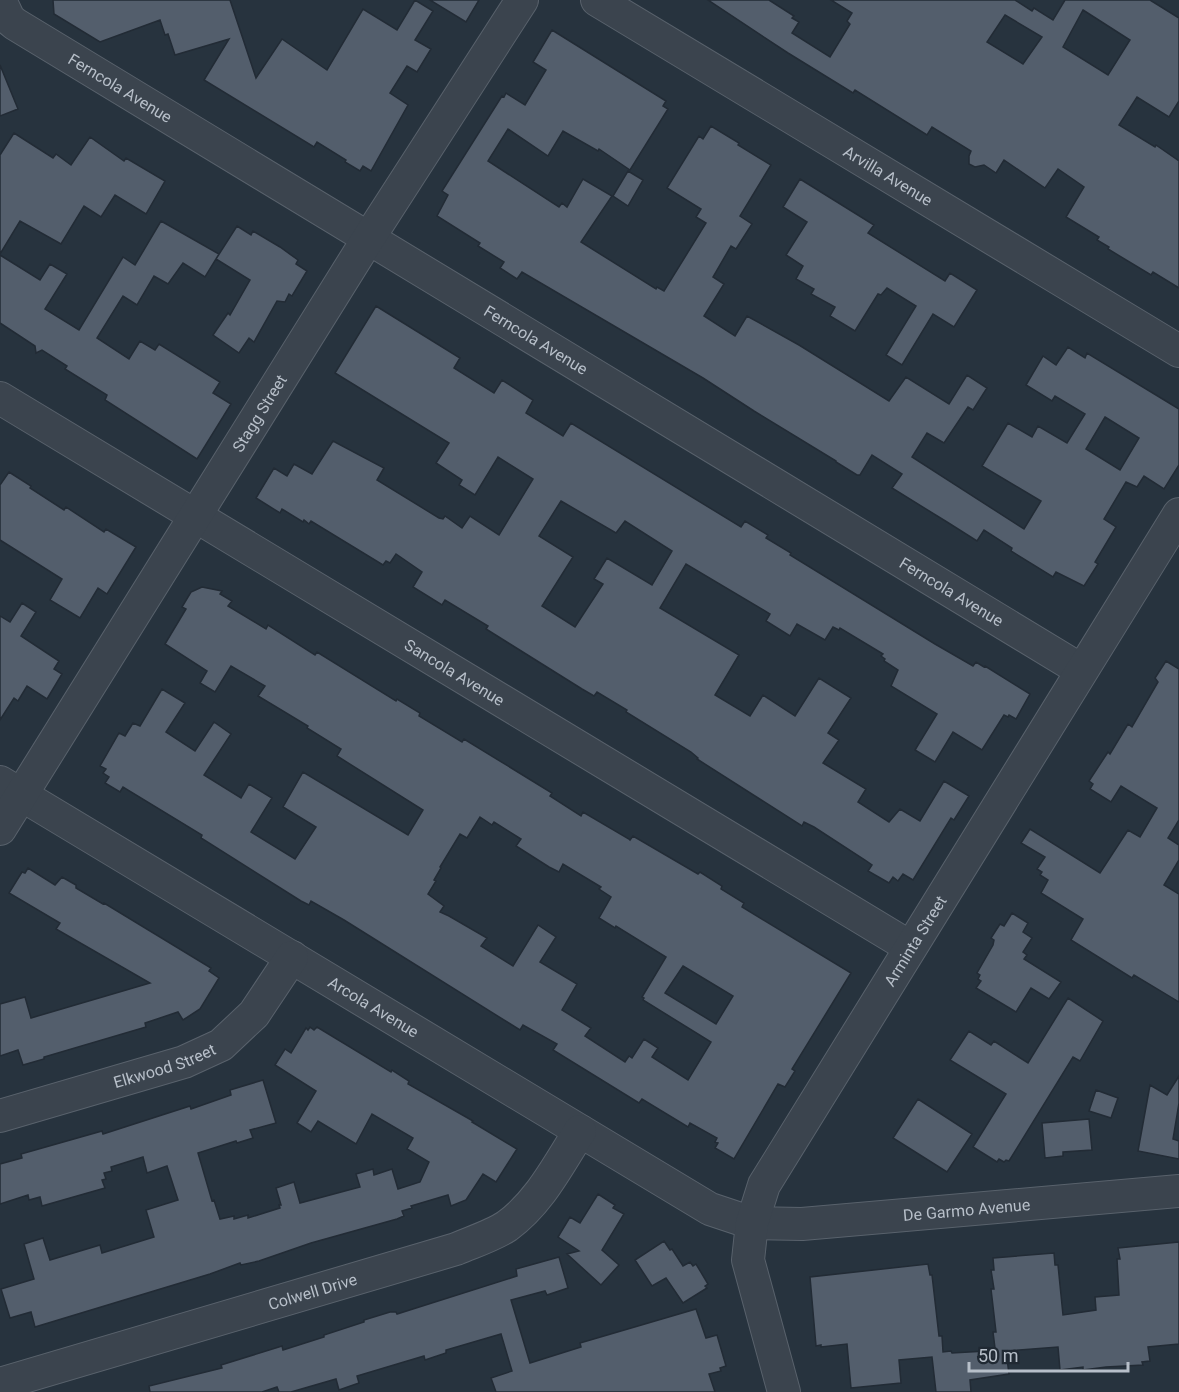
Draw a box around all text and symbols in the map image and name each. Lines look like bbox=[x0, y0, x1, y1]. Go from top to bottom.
street label: Ferncola Avenue bbox=[65, 50, 175, 127]
street label: Arvilla Avenue bbox=[840, 142, 936, 210]
street label: Ferncola Avenue bbox=[480, 301, 591, 379]
street label: Stagg Street bbox=[229, 371, 291, 456]
street label: Ferncola Avenue bbox=[896, 553, 1007, 631]
street label: Sancola Avenue bbox=[401, 635, 508, 710]
street label: Arminta Street bbox=[880, 892, 951, 990]
street label: Arcola Avenue bbox=[325, 973, 422, 1042]
street label: Elkwood Street bbox=[111, 1040, 219, 1092]
street label: De Garmo Avenue bbox=[902, 1195, 1031, 1225]
street label: Colwell Drive bbox=[266, 1270, 359, 1314]
scale bar bbox=[969, 1335, 1128, 1373]
text: 50 m bbox=[978, 1345, 1018, 1366]

